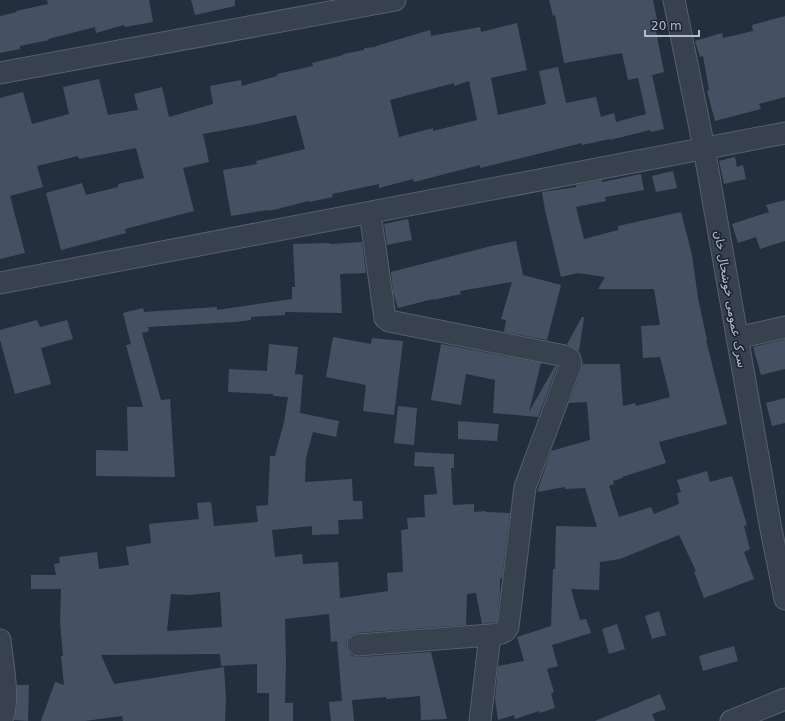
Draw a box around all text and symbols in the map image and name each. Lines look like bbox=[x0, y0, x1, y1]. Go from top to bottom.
scale bar bbox=[645, 12, 699, 38]
text: 20 m bbox=[651, 19, 682, 33]
street label: سرک عمومی خوشحال خان bbox=[710, 229, 749, 369]

